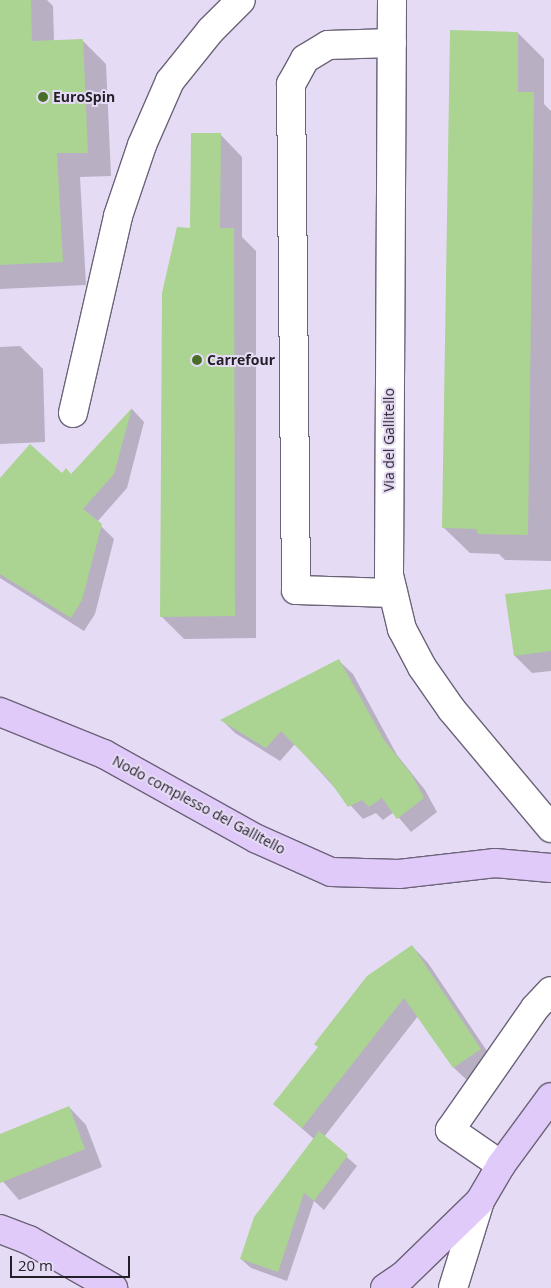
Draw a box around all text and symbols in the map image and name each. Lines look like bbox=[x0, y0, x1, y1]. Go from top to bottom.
place label: EuroSpin bbox=[53, 89, 115, 105]
marker: EuroSpin bbox=[37, 91, 49, 103]
place label: Carrefour bbox=[207, 352, 275, 368]
marker: Carrefour bbox=[191, 354, 203, 366]
street label: Via del Gallitello bbox=[381, 388, 397, 492]
street label: Nodo complesso del Gallitello bbox=[110, 752, 288, 858]
scale bar bbox=[12, 1246, 132, 1278]
text: 20 m bbox=[18, 1255, 53, 1275]

